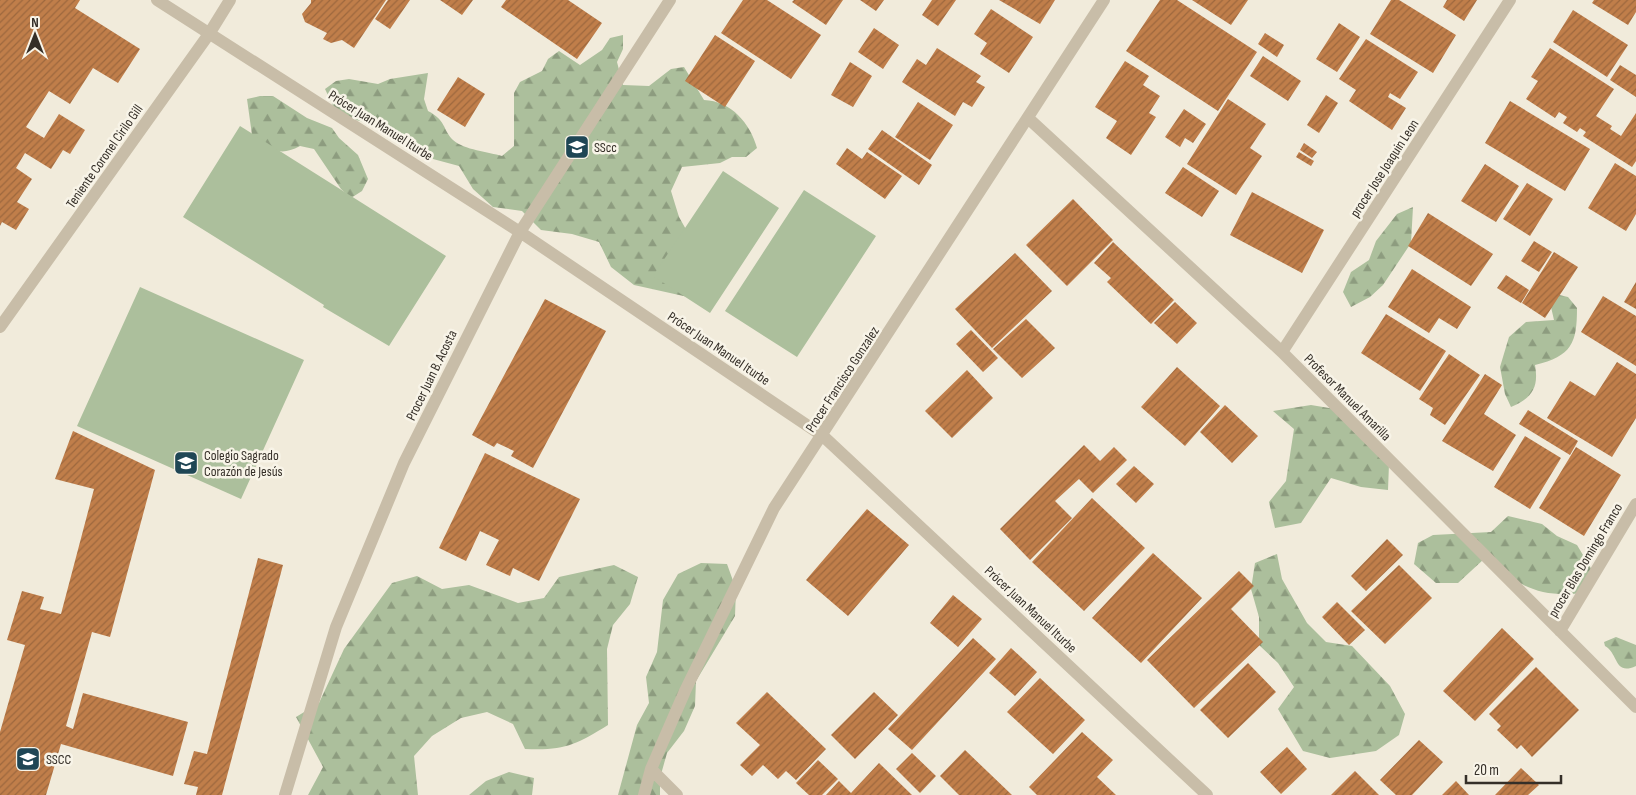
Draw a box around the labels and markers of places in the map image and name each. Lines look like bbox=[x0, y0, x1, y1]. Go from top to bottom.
school or university icon: SScc bbox=[564, 134, 590, 160]
place label: SScc bbox=[594, 139, 617, 156]
place label: Colegio Sagrado Corazón de Jesús bbox=[204, 447, 283, 480]
school or university icon: Colegio Sagrado Corazón de Jesús bbox=[173, 450, 199, 476]
school or university icon: SSCC bbox=[15, 746, 41, 772]
place label: SSCC bbox=[46, 751, 71, 768]

